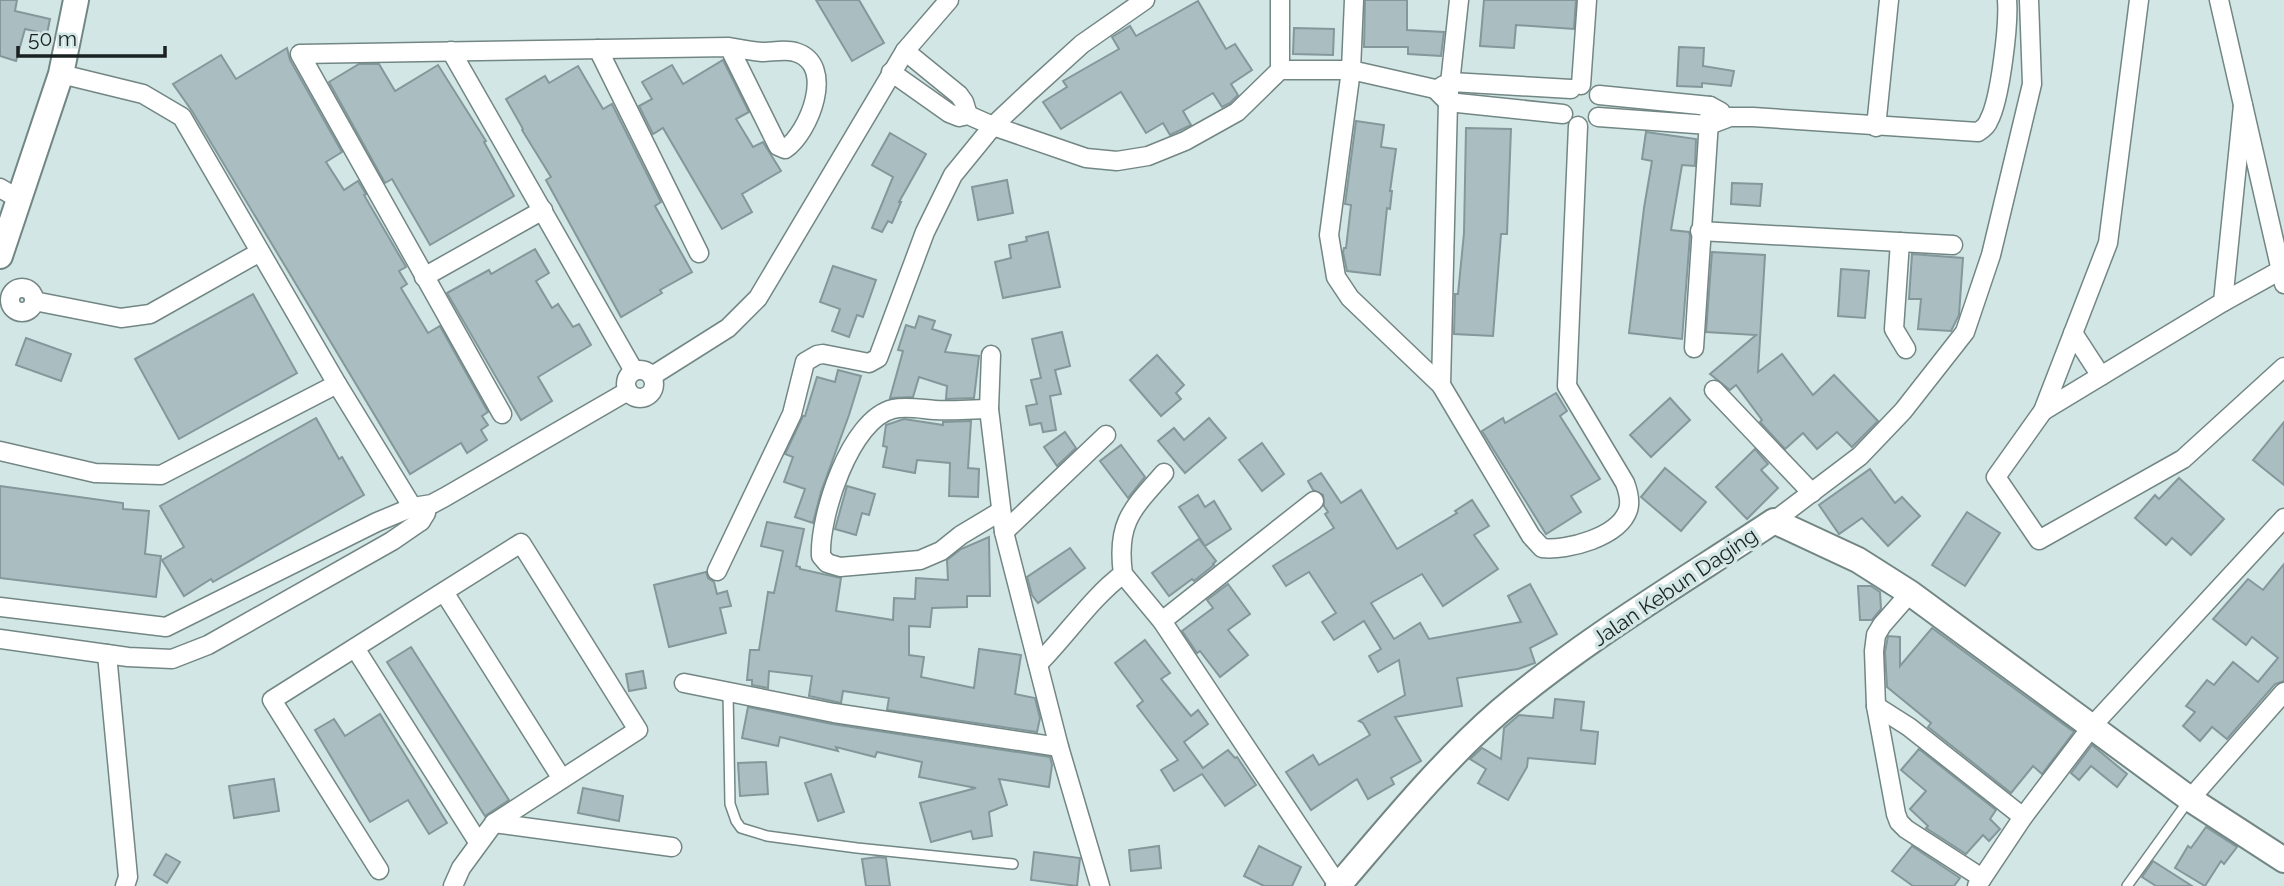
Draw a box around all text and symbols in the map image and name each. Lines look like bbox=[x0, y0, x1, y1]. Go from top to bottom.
scale bar bbox=[18, 14, 164, 58]
text: 50 m bbox=[28, 26, 77, 51]
street label: Jalan Kebun Daging bbox=[1588, 522, 1762, 651]

